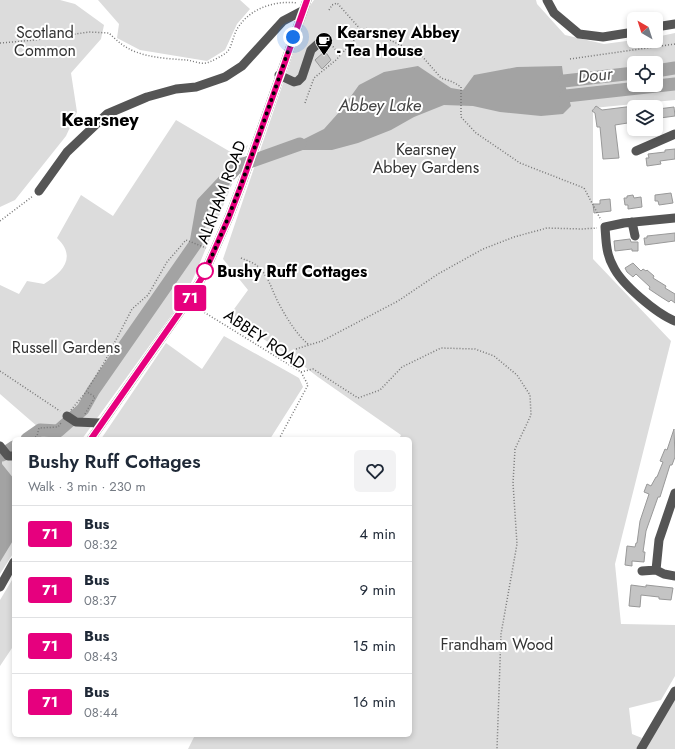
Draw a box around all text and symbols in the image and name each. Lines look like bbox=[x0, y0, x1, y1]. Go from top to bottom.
north arrow bbox=[627, 12, 663, 48]
map controls bbox=[627, 12, 663, 136]
park label: Scotland Common bbox=[14, 21, 76, 62]
place label: Kearsney Abbey - Tea House bbox=[337, 21, 460, 62]
your location bbox=[283, 27, 303, 47]
cafe icon: Kearsney Abbey - Tea House bbox=[314, 31, 334, 56]
button: locate bbox=[627, 56, 663, 92]
water label: Dour bbox=[577, 61, 615, 89]
water label: Abbey Lake bbox=[338, 93, 422, 117]
button: layers bbox=[627, 100, 663, 136]
district label: Kearsney bbox=[61, 107, 139, 133]
street label: ALKHAM ROAD bbox=[191, 137, 252, 247]
park label: Kearsney Abbey Gardens bbox=[373, 138, 479, 179]
place label: Bushy Ruff Cottages bbox=[217, 260, 367, 283]
marker: Bushy Ruff Cottages bbox=[196, 262, 214, 280]
line badge: 71 bbox=[172, 285, 208, 311]
text: 71 bbox=[182, 288, 198, 308]
street label: ABBEY ROAD bbox=[220, 304, 310, 375]
park label: Russell Gardens bbox=[12, 336, 120, 359]
text: Bushy Ruff Cottages bbox=[28, 448, 201, 475]
button: heart bbox=[354, 450, 396, 492]
text: Walk · 3 min · 230 m bbox=[28, 477, 146, 496]
text: Bus bbox=[84, 513, 109, 535]
text: 4 min bbox=[359, 523, 396, 545]
text: 71 bbox=[42, 524, 58, 544]
text: 08:32 bbox=[84, 535, 117, 554]
text: Bus bbox=[84, 569, 109, 591]
text: 9 min bbox=[359, 579, 396, 601]
text: 71 bbox=[42, 580, 58, 600]
text: 08:37 bbox=[84, 591, 117, 610]
text: Bus bbox=[84, 625, 109, 647]
park label: Frandham Wood bbox=[441, 633, 553, 656]
text: 15 min bbox=[353, 635, 396, 657]
text: 71 bbox=[42, 636, 58, 656]
text: 08:43 bbox=[84, 647, 117, 666]
text: Bus bbox=[84, 681, 109, 703]
text: 16 min bbox=[353, 691, 396, 713]
text: 71 bbox=[42, 692, 58, 712]
text: 08:44 bbox=[84, 703, 118, 722]

